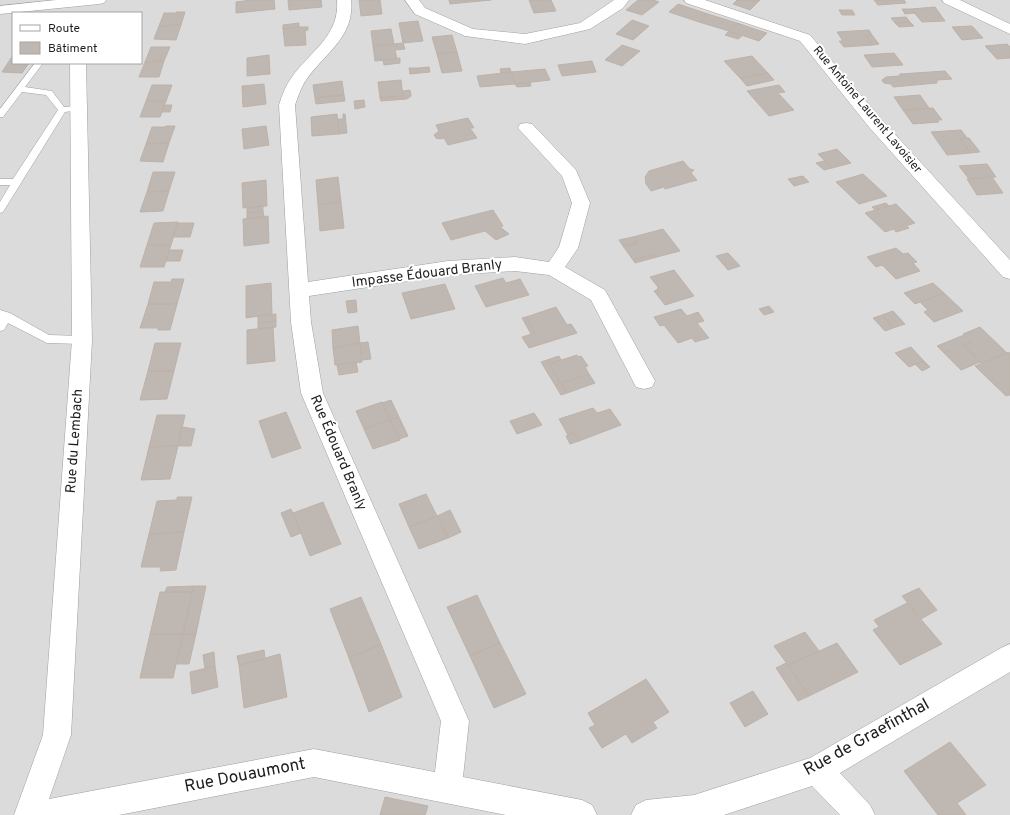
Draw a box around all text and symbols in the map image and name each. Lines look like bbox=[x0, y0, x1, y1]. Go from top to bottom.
legend bbox=[12, 12, 142, 64]
text: Route bbox=[48, 21, 80, 37]
text: Bâtiment bbox=[48, 41, 98, 57]
street label: Rue Antoine Laurent Lavoisier bbox=[809, 43, 925, 177]
street label: Impasse Édouard Branly bbox=[351, 255, 503, 292]
street label: Rue du Lembach bbox=[63, 388, 87, 494]
street label: Rue Édouard Branly bbox=[306, 392, 371, 513]
street label: Rue de Graefinthal bbox=[800, 694, 934, 782]
street label: Rue Douaumont bbox=[183, 753, 307, 799]

